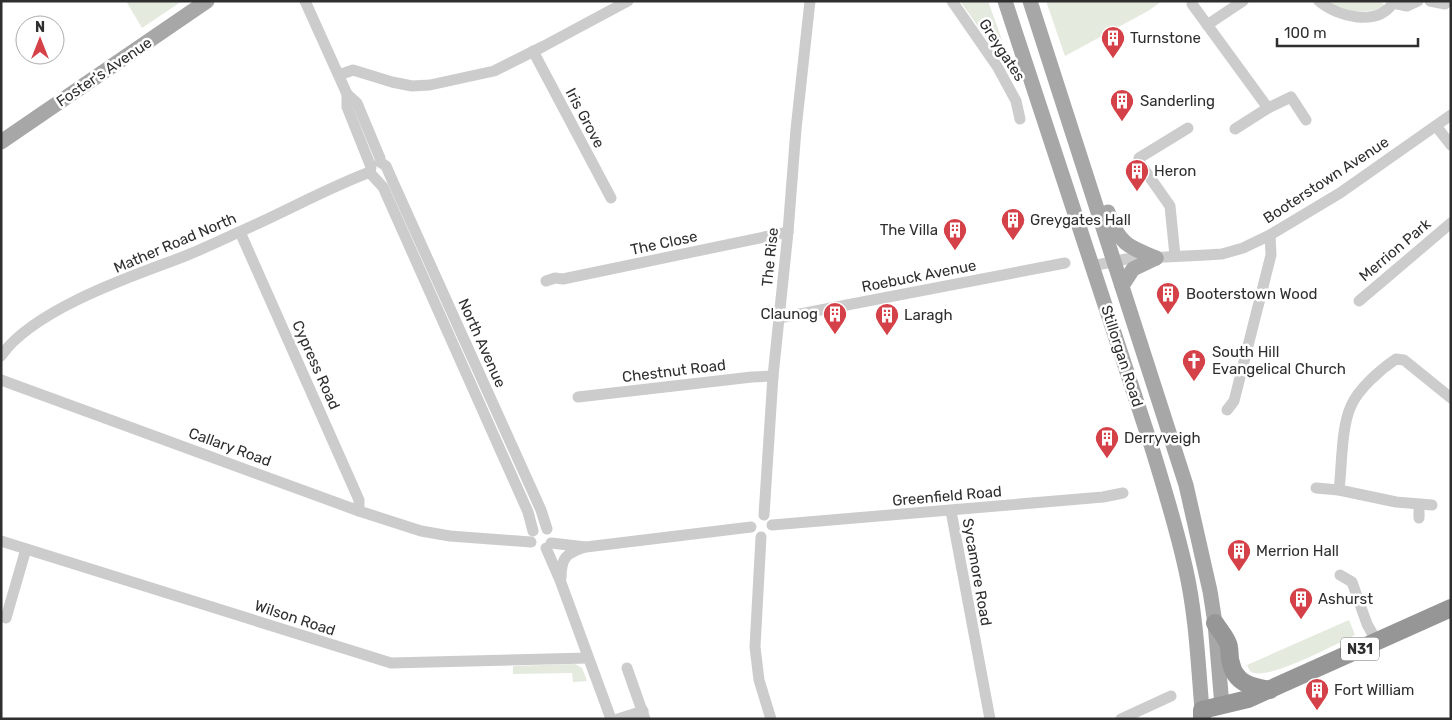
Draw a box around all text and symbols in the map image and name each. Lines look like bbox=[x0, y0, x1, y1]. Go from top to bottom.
north arrow bbox=[15, 15, 65, 65]
street label: Greygates bbox=[975, 15, 1029, 85]
scale bar bbox=[1277, 15, 1418, 47]
text: N bbox=[35, 19, 45, 36]
text: 100 m bbox=[1284, 24, 1326, 42]
building icon: Turnstone bbox=[1100, 25, 1126, 59]
place label: Turnstone bbox=[1130, 29, 1201, 47]
street label: Foster's Avenue bbox=[53, 33, 155, 111]
street label: Iris Grove bbox=[562, 85, 608, 151]
building icon: Sanderling bbox=[1109, 88, 1135, 122]
place label: Sanderling bbox=[1140, 92, 1215, 110]
street label: Booterstown Avenue bbox=[1260, 133, 1392, 227]
building icon: Heron bbox=[1124, 158, 1150, 192]
place label: Heron bbox=[1154, 162, 1196, 180]
building icon: Greygates Hall bbox=[1000, 207, 1026, 241]
street label: Mather Road North bbox=[111, 209, 239, 277]
place label: Greygates Hall bbox=[1030, 211, 1131, 229]
street label: Merrion Park bbox=[1356, 215, 1435, 285]
building icon: The Villa bbox=[942, 217, 968, 251]
place label: The Villa bbox=[880, 221, 938, 239]
street label: The Close bbox=[629, 227, 699, 259]
street label: The Rise bbox=[758, 227, 782, 287]
street label: Roebuck Avenue bbox=[860, 256, 978, 296]
building icon: Booterstown Wood bbox=[1155, 281, 1181, 315]
place label: Booterstown Wood bbox=[1186, 285, 1317, 303]
street label: North Avenue bbox=[454, 296, 510, 390]
building icon: Claunog bbox=[822, 301, 848, 335]
building icon: Laragh bbox=[874, 302, 900, 336]
street label: Stillorgan Road bbox=[1097, 303, 1147, 409]
place label: Claunog bbox=[760, 305, 818, 323]
place label: Laragh bbox=[904, 306, 953, 324]
street label: Cypress Road bbox=[288, 318, 344, 412]
place label: South Hill Evangelical Church bbox=[1212, 343, 1346, 378]
church icon: South Hill Evangelical Church bbox=[1181, 348, 1207, 382]
street label: Chestnut Road bbox=[621, 356, 727, 386]
street label: Callary Road bbox=[186, 424, 274, 470]
building icon: Derryveigh bbox=[1094, 425, 1120, 459]
place label: Derryveigh bbox=[1124, 429, 1201, 447]
street label: Greenfield Road bbox=[891, 482, 1003, 510]
street label: Sycamore Road bbox=[959, 517, 995, 627]
building icon: Merrion Hall bbox=[1226, 538, 1252, 572]
place label: Merrion Hall bbox=[1256, 542, 1339, 560]
building icon: Ashurst bbox=[1288, 586, 1314, 620]
place label: Ashurst bbox=[1318, 590, 1373, 608]
street label: Wilson Road bbox=[252, 596, 338, 640]
road number: N31 bbox=[1341, 638, 1379, 661]
building icon: Fort William bbox=[1304, 677, 1330, 711]
place label: Fort William bbox=[1334, 681, 1414, 699]

